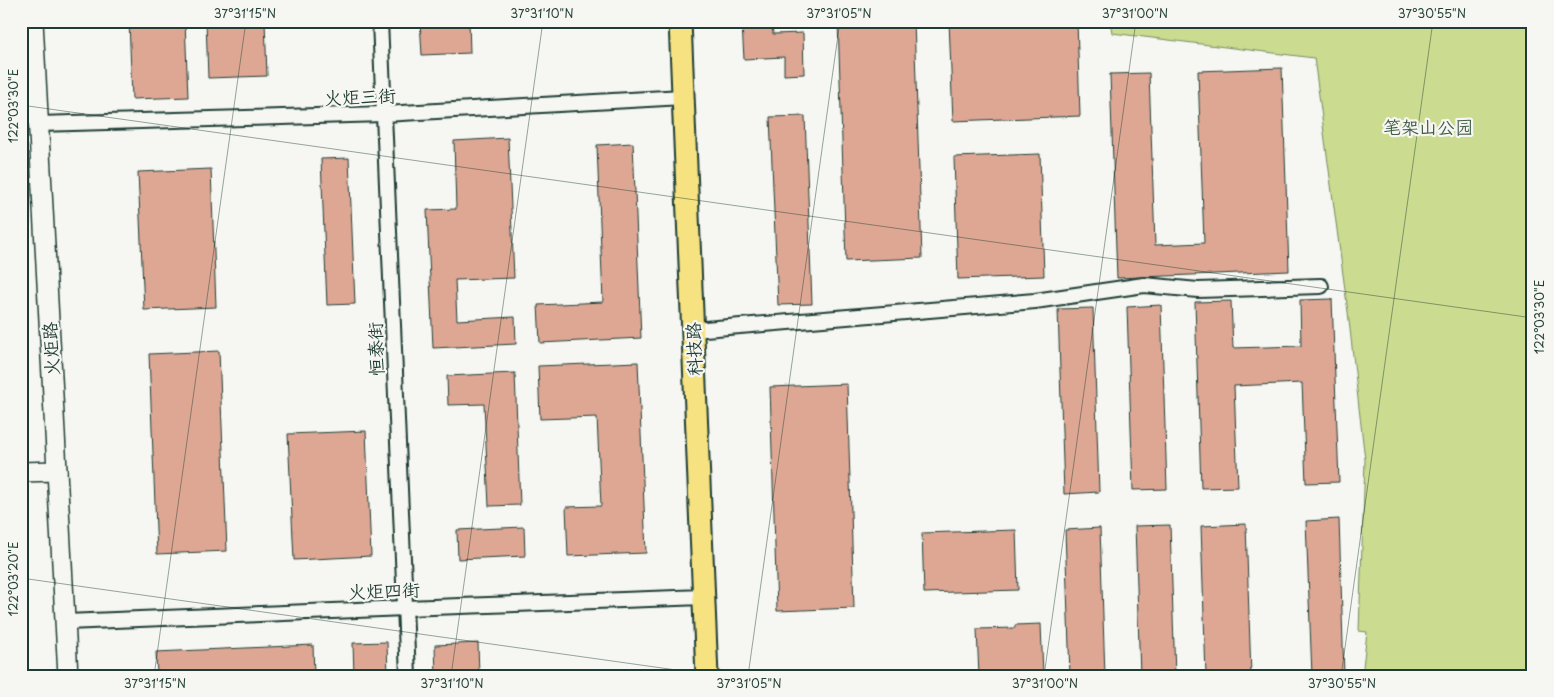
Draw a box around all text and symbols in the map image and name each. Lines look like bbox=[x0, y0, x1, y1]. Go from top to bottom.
text: 37°31'15"N bbox=[214, 4, 276, 22]
text: 37°31'10"N bbox=[510, 4, 574, 22]
text: 37°31'05"N bbox=[806, 4, 872, 22]
text: 37°31'00"N bbox=[1102, 4, 1168, 22]
text: 37°30'55"N bbox=[1398, 4, 1466, 22]
text: 122°03'30"E bbox=[4, 69, 22, 143]
street label: 火炬三街 bbox=[324, 81, 396, 111]
park label: 笔架山公园 bbox=[1383, 113, 1473, 140]
text: 122°03'30"E bbox=[1530, 280, 1548, 354]
street label: 火炬路 bbox=[35, 321, 65, 377]
street label: 恒泰街 bbox=[361, 322, 389, 376]
street label: 科技路 bbox=[679, 322, 707, 376]
text: 122°03'20"E bbox=[4, 542, 22, 616]
street label: 火炬四街 bbox=[348, 575, 420, 605]
text: 37°31'15"N bbox=[124, 674, 186, 692]
text: 37°31'10"N bbox=[420, 674, 484, 692]
text: 37°31'05"N bbox=[716, 674, 782, 692]
text: 37°31'00"N bbox=[1012, 674, 1078, 692]
text: 37°30'55"N bbox=[1308, 674, 1376, 692]

